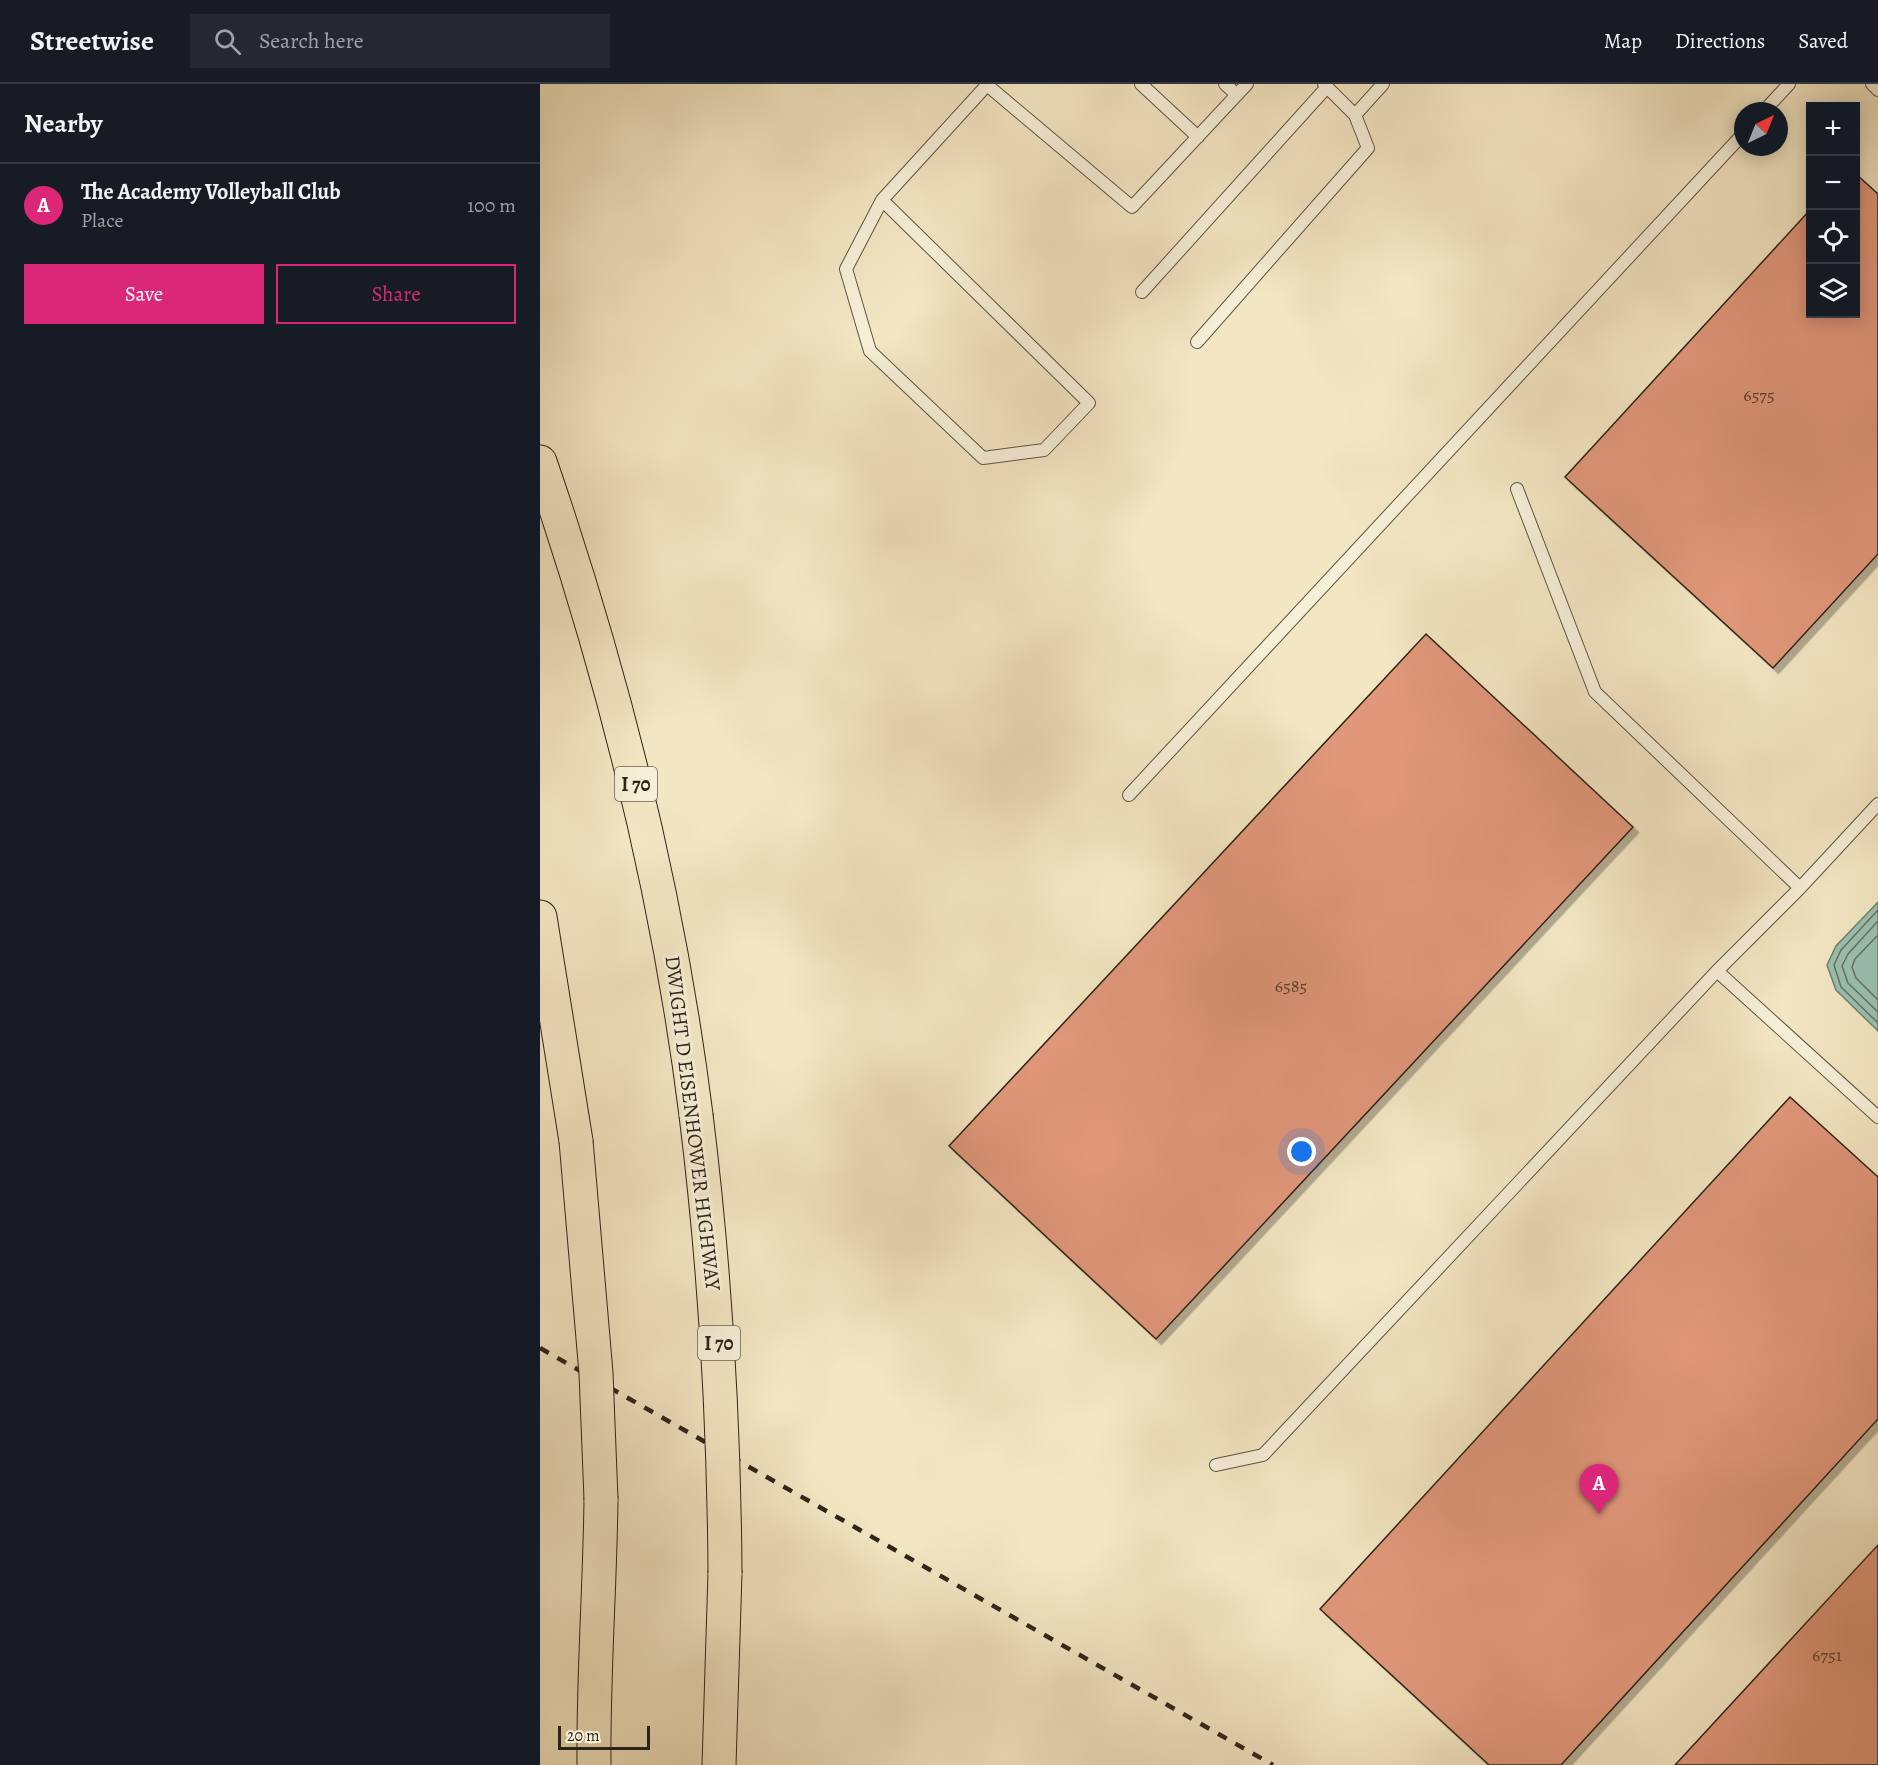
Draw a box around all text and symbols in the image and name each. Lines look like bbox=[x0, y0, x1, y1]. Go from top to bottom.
search box bbox=[190, 14, 610, 68]
text: Streetwise bbox=[30, 22, 154, 60]
icon: search bbox=[211, 25, 244, 58]
text: Search here bbox=[259, 26, 364, 56]
text: Map bbox=[1604, 27, 1642, 55]
text: Directions bbox=[1675, 27, 1765, 55]
text: Saved bbox=[1798, 27, 1848, 55]
north arrow bbox=[1734, 102, 1788, 156]
map controls bbox=[1806, 102, 1860, 318]
button: + bbox=[1806, 102, 1860, 156]
text: Nearby bbox=[24, 106, 103, 141]
button: − bbox=[1806, 156, 1860, 210]
text: The Academy Volleyball Club bbox=[81, 177, 340, 207]
text: A bbox=[37, 192, 50, 219]
text: 100 m bbox=[467, 192, 516, 219]
text: Place bbox=[81, 207, 123, 234]
button: locate bbox=[1806, 210, 1860, 264]
button: Save bbox=[24, 264, 264, 324]
button: Share bbox=[276, 264, 516, 324]
button: layers bbox=[1806, 264, 1860, 318]
house number: 6575 bbox=[1743, 383, 1775, 407]
road number: I 70 bbox=[615, 767, 657, 801]
street label: DWIGHT D EISENHOWER HIGHWAY bbox=[659, 954, 728, 1293]
house number: 6585 bbox=[1275, 974, 1307, 998]
your location bbox=[1287, 1137, 1316, 1166]
road number: I 70 bbox=[698, 1326, 740, 1360]
pin: A bbox=[1580, 1464, 1618, 1514]
house number: 6751 bbox=[1812, 1643, 1842, 1667]
scale bar bbox=[558, 1723, 650, 1750]
text: 20 m bbox=[567, 1725, 600, 1747]

